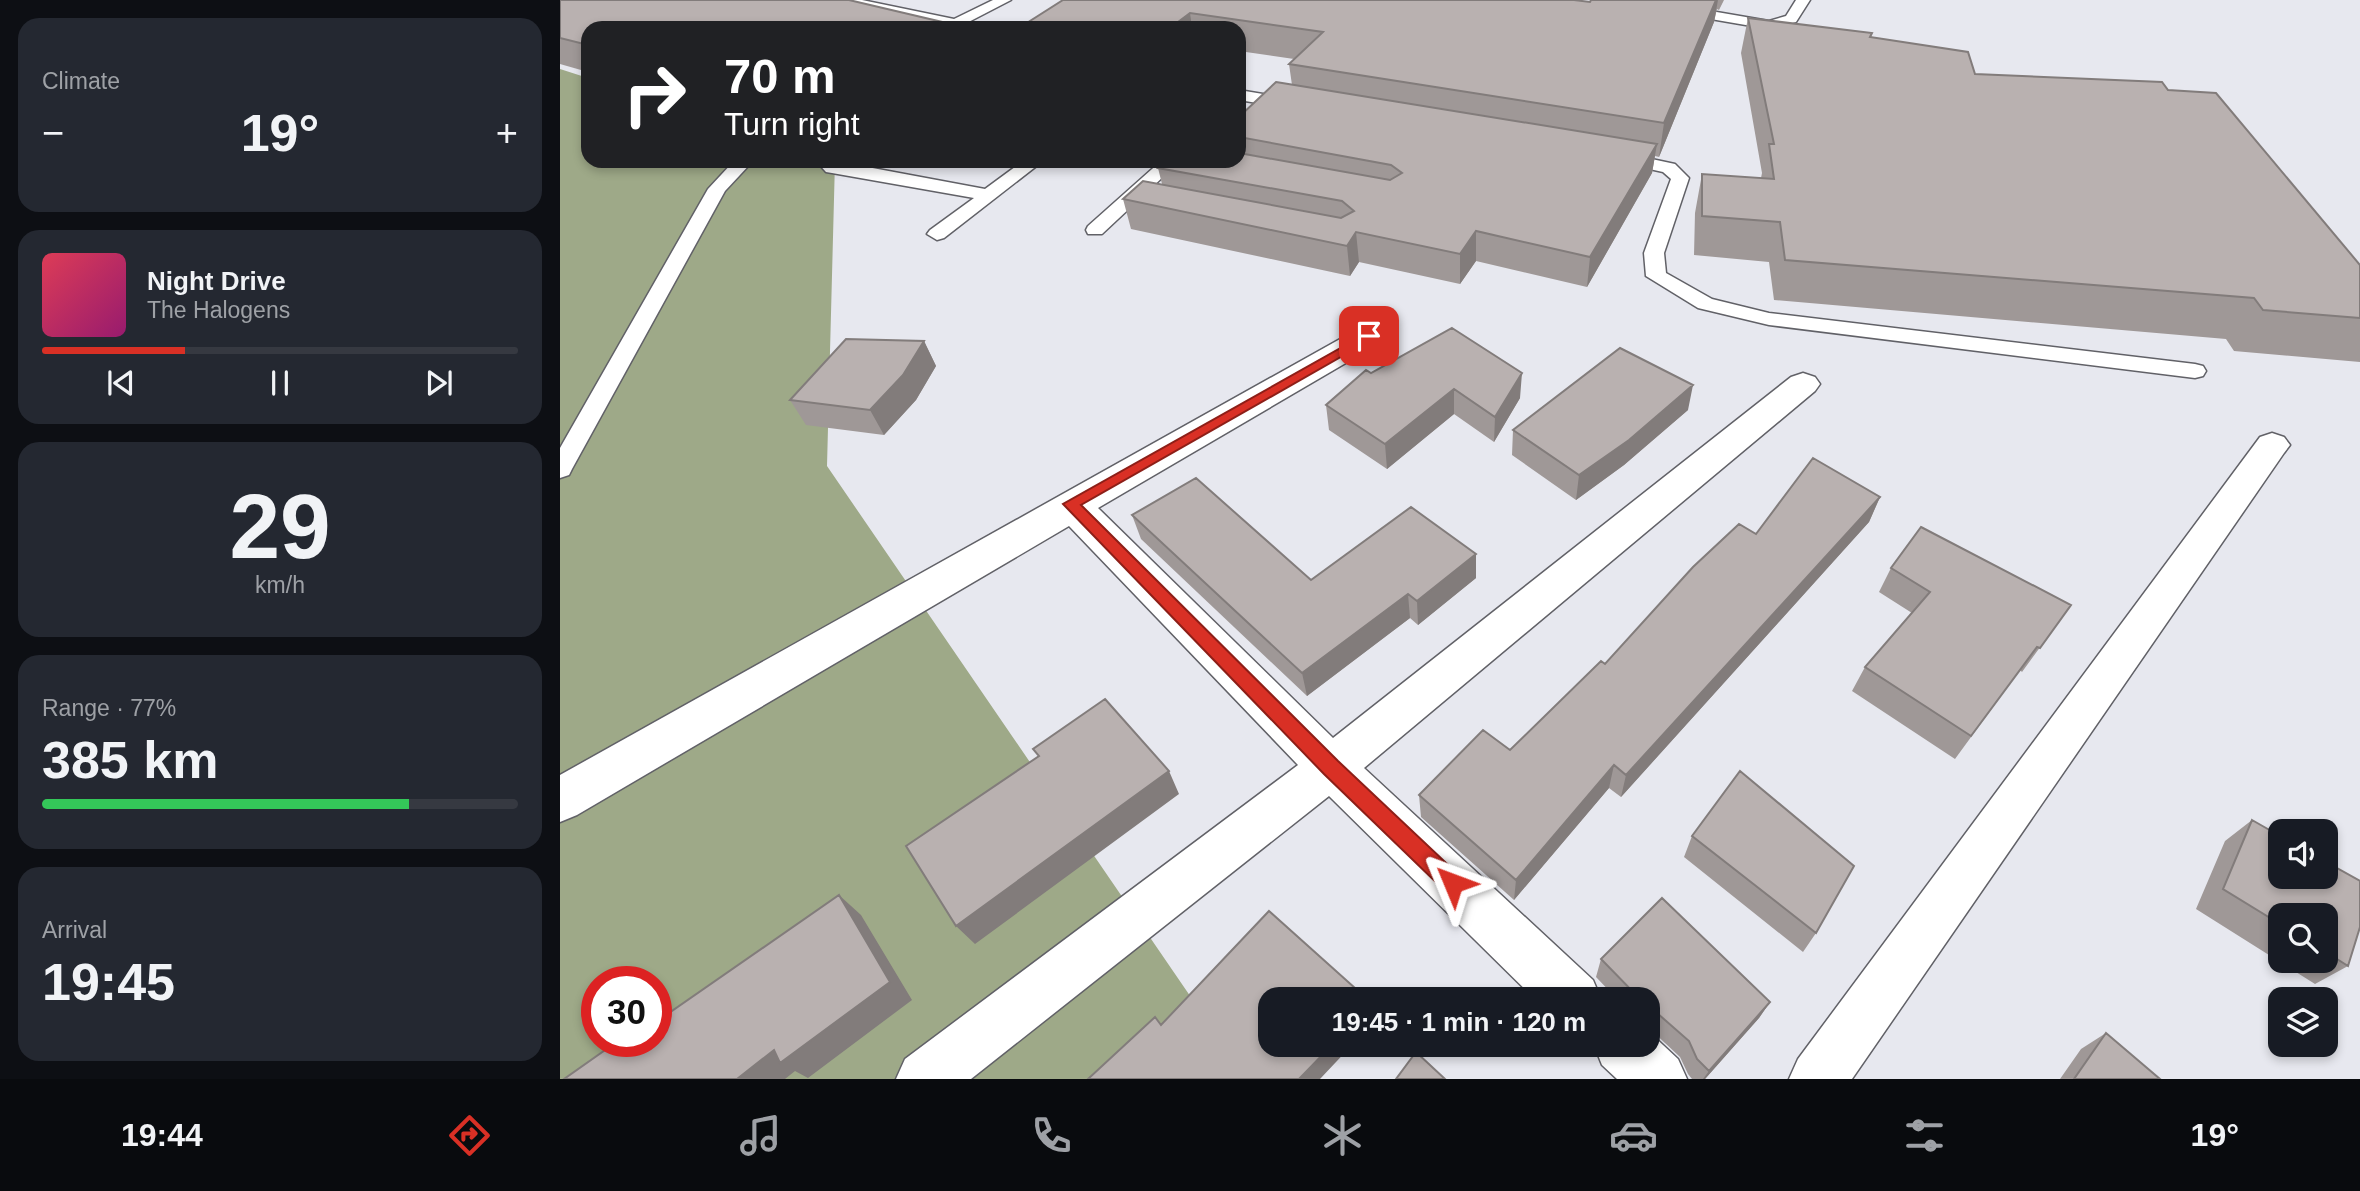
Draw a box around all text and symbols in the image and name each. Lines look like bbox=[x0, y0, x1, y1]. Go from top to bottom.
icon: right bbox=[609, 49, 700, 140]
text: 70 m bbox=[724, 49, 836, 103]
text: Climate bbox=[42, 68, 120, 94]
text: 19° bbox=[241, 104, 319, 162]
text: Turn right bbox=[724, 106, 860, 142]
text: − bbox=[42, 112, 64, 154]
text: + bbox=[496, 112, 518, 154]
text: Night Drive bbox=[147, 266, 286, 296]
text: The Halogens bbox=[147, 297, 290, 323]
pin bbox=[1339, 306, 1399, 366]
icon: arrive bbox=[1350, 317, 1388, 355]
icon: previous bbox=[102, 364, 140, 402]
icon: pause bbox=[261, 364, 299, 402]
icon: next bbox=[420, 364, 458, 402]
text: 29 bbox=[229, 476, 331, 577]
text: km/h bbox=[255, 572, 305, 598]
text: Range · 77% bbox=[42, 695, 176, 721]
text: 385 km bbox=[42, 731, 218, 789]
map controls bbox=[2268, 819, 2338, 1057]
button: sound bbox=[2268, 819, 2338, 889]
position arrow bbox=[1416, 846, 1490, 920]
button: search bbox=[2268, 903, 2338, 973]
text: Arrival bbox=[42, 917, 107, 943]
text: 19:45 bbox=[42, 953, 175, 1011]
speed limit sign: 30 bbox=[581, 966, 672, 1057]
button: layers bbox=[2268, 987, 2338, 1057]
text: 19:45 · 1 min · 120 m bbox=[1332, 1007, 1586, 1037]
icon: directions bbox=[445, 1111, 494, 1160]
icon: music bbox=[736, 1111, 785, 1160]
icon: phone bbox=[1027, 1111, 1076, 1160]
icon: climate bbox=[1318, 1111, 1367, 1160]
icon: car bbox=[1609, 1111, 1658, 1160]
icon: filters bbox=[1900, 1111, 1949, 1160]
text: 19:44 bbox=[121, 1117, 203, 1153]
text: 19° bbox=[2191, 1117, 2239, 1153]

